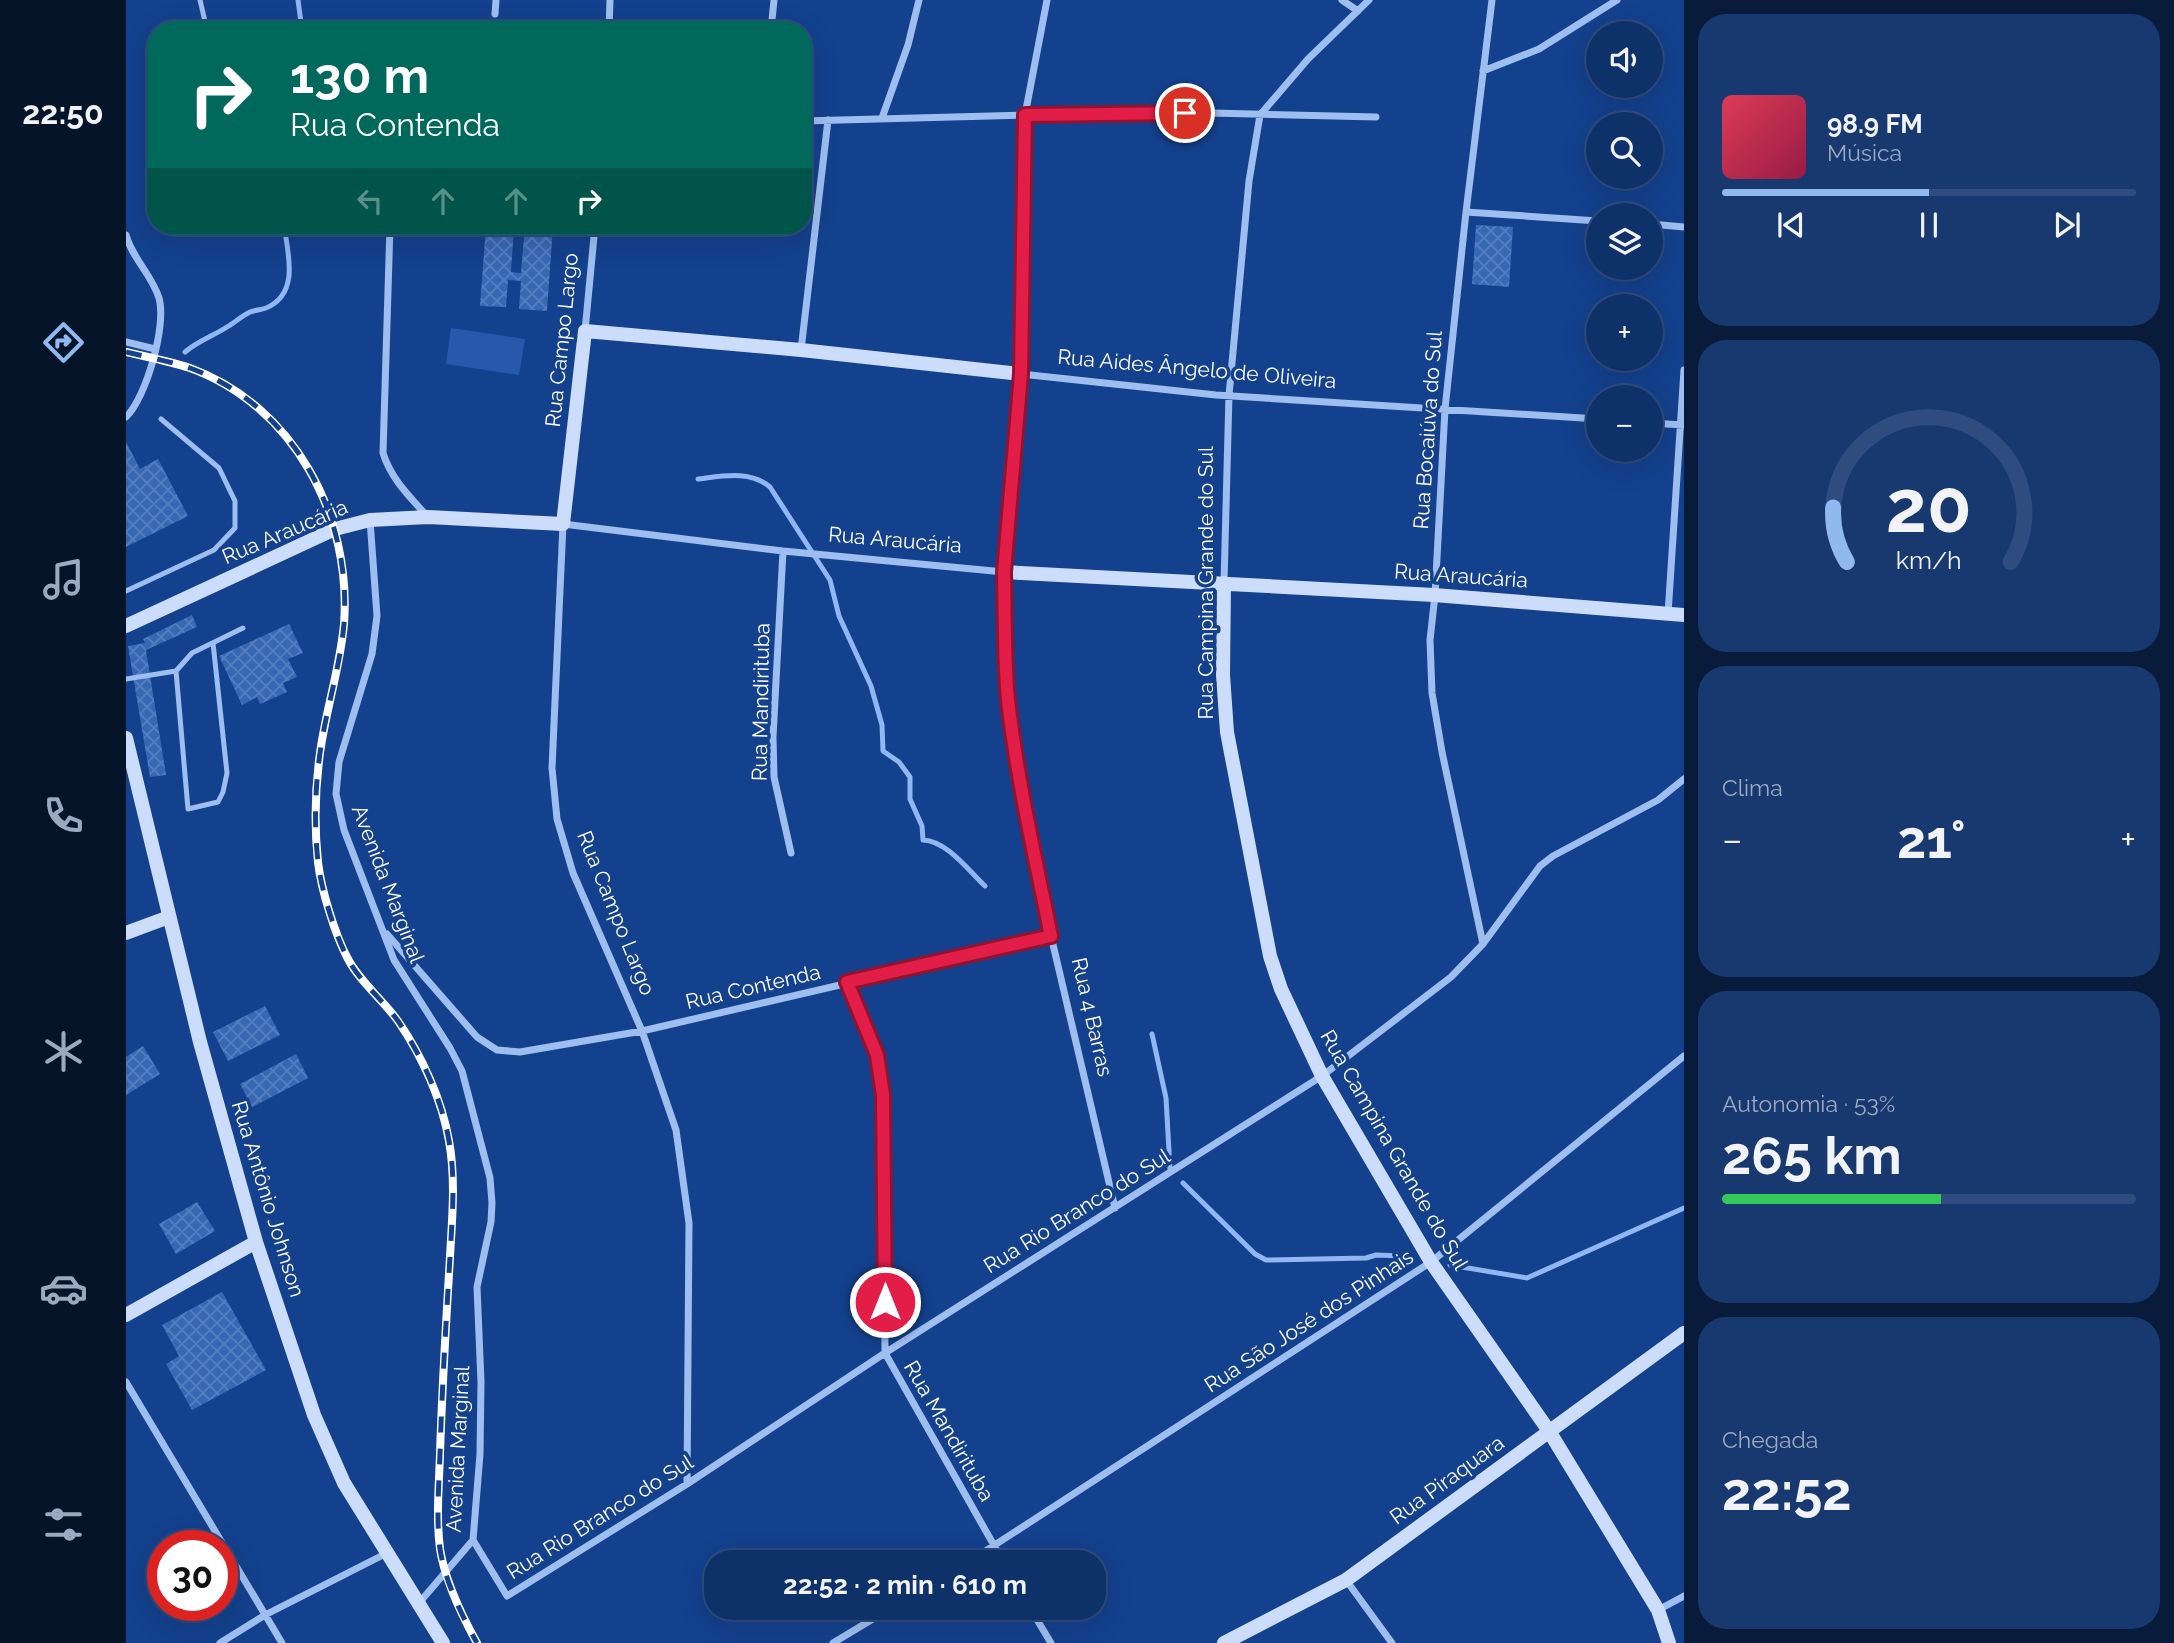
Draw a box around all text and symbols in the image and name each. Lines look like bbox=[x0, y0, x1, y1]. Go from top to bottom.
map controls bbox=[1586, 21, 1663, 462]
button: sound bbox=[1586, 21, 1663, 98]
text: 130 m bbox=[290, 47, 429, 104]
icon: right bbox=[175, 49, 266, 140]
pin bbox=[1155, 83, 1215, 143]
text: 22:50 bbox=[22, 94, 104, 131]
icon: arrive bbox=[1166, 94, 1204, 132]
text: Rua Contenda bbox=[290, 106, 500, 143]
text: 98.9 FM bbox=[1827, 109, 1923, 139]
button: search bbox=[1586, 112, 1663, 189]
text: Música bbox=[1827, 139, 1902, 166]
icon: left bbox=[351, 182, 389, 220]
icon: ahead bbox=[424, 182, 462, 220]
icon: ahead bbox=[497, 182, 535, 220]
icon: right bbox=[570, 182, 608, 220]
button: layers bbox=[1586, 203, 1663, 280]
icon: previous bbox=[1772, 206, 1810, 244]
icon: pause bbox=[1910, 206, 1948, 244]
icon: next bbox=[2048, 206, 2086, 244]
street label: Rua Campo Largo bbox=[540, 252, 583, 428]
button: + bbox=[1586, 294, 1663, 371]
icon: directions bbox=[39, 318, 88, 367]
street label: Rua Bocaiúva do Sul bbox=[1408, 330, 1447, 530]
street label: Rua Aides Ângelo de Oliveira bbox=[1057, 344, 1337, 393]
button: − bbox=[1586, 385, 1663, 462]
street label: Rua Campina Grande do Sul bbox=[1193, 446, 1218, 720]
text: 20 bbox=[1886, 464, 1972, 549]
street label: Rua Araucária bbox=[218, 494, 351, 569]
street label: Rua Araucária bbox=[827, 521, 963, 558]
text: km/h bbox=[1896, 544, 1962, 574]
icon: music bbox=[39, 555, 88, 604]
street label: Rua Araucária bbox=[1393, 558, 1529, 593]
street label: Rua Mandirituba bbox=[747, 623, 774, 781]
text: Clima bbox=[1722, 774, 1783, 801]
icon: phone bbox=[39, 791, 88, 840]
street label: Avenida Marginal bbox=[347, 801, 430, 967]
text: 21° bbox=[1897, 809, 1966, 870]
text: − bbox=[1722, 817, 1742, 862]
text: + bbox=[2120, 817, 2136, 862]
street label: Rua Campo Largo bbox=[572, 827, 661, 999]
street label: Rua 4 Barras bbox=[1067, 955, 1118, 1079]
street label: Rua Contenda bbox=[683, 959, 823, 1014]
street label: Rua Campina Grande do Sul bbox=[1315, 1025, 1474, 1275]
icon: climate bbox=[39, 1027, 88, 1076]
text: Autonomia · 53% bbox=[1722, 1090, 1895, 1117]
street label: Rua Antônio Johnson bbox=[227, 1098, 310, 1300]
text: 265 km bbox=[1722, 1125, 1902, 1186]
street label: Rua Rio Branco do Sul bbox=[979, 1143, 1175, 1278]
street label: Rua São José dos Pinhais bbox=[1200, 1244, 1418, 1397]
icon: car bbox=[39, 1264, 88, 1313]
position arrow bbox=[848, 1265, 922, 1339]
street label: Rua Mandirituba bbox=[899, 1356, 1000, 1506]
street label: Avenida Marginal bbox=[441, 1365, 474, 1533]
text: Chegada bbox=[1722, 1426, 1818, 1453]
street label: Rua Piraquara bbox=[1385, 1430, 1509, 1529]
street label: Rua Rio Branco do Sul bbox=[502, 1449, 698, 1584]
text: 22:52 bbox=[1722, 1461, 1852, 1522]
icon: filters bbox=[39, 1500, 88, 1549]
speed limit sign: 30 bbox=[147, 1530, 238, 1621]
text: 22:52 · 2 min · 610 m bbox=[783, 1570, 1027, 1600]

